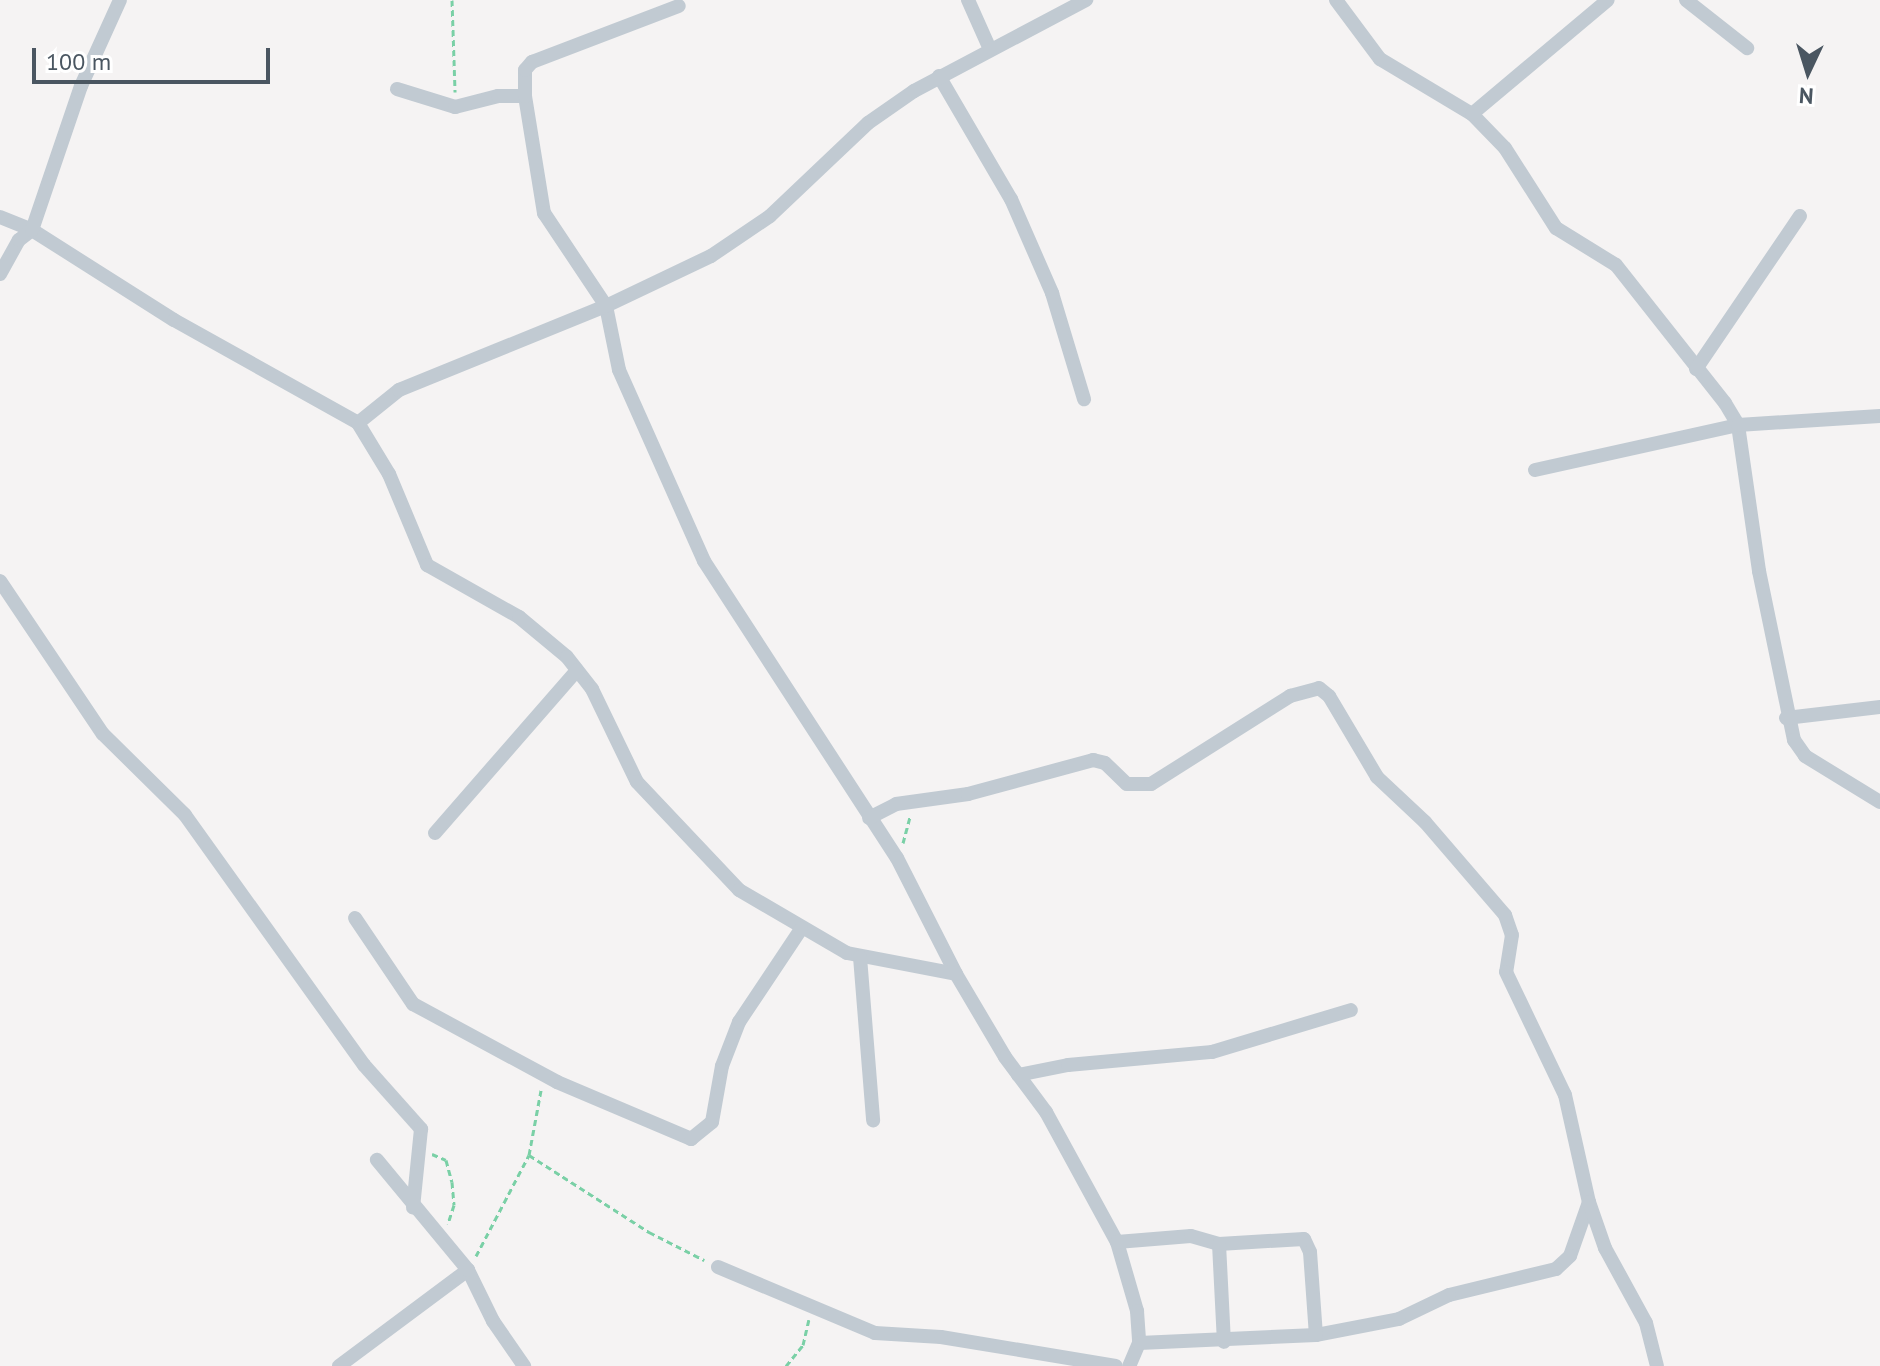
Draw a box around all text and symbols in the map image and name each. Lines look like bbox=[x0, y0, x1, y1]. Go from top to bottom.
scale bar bbox=[36, 32, 274, 82]
north arrow bbox=[1768, 32, 1848, 112]
text: 100 m bbox=[46, 46, 111, 77]
text: N bbox=[1798, 81, 1815, 110]

